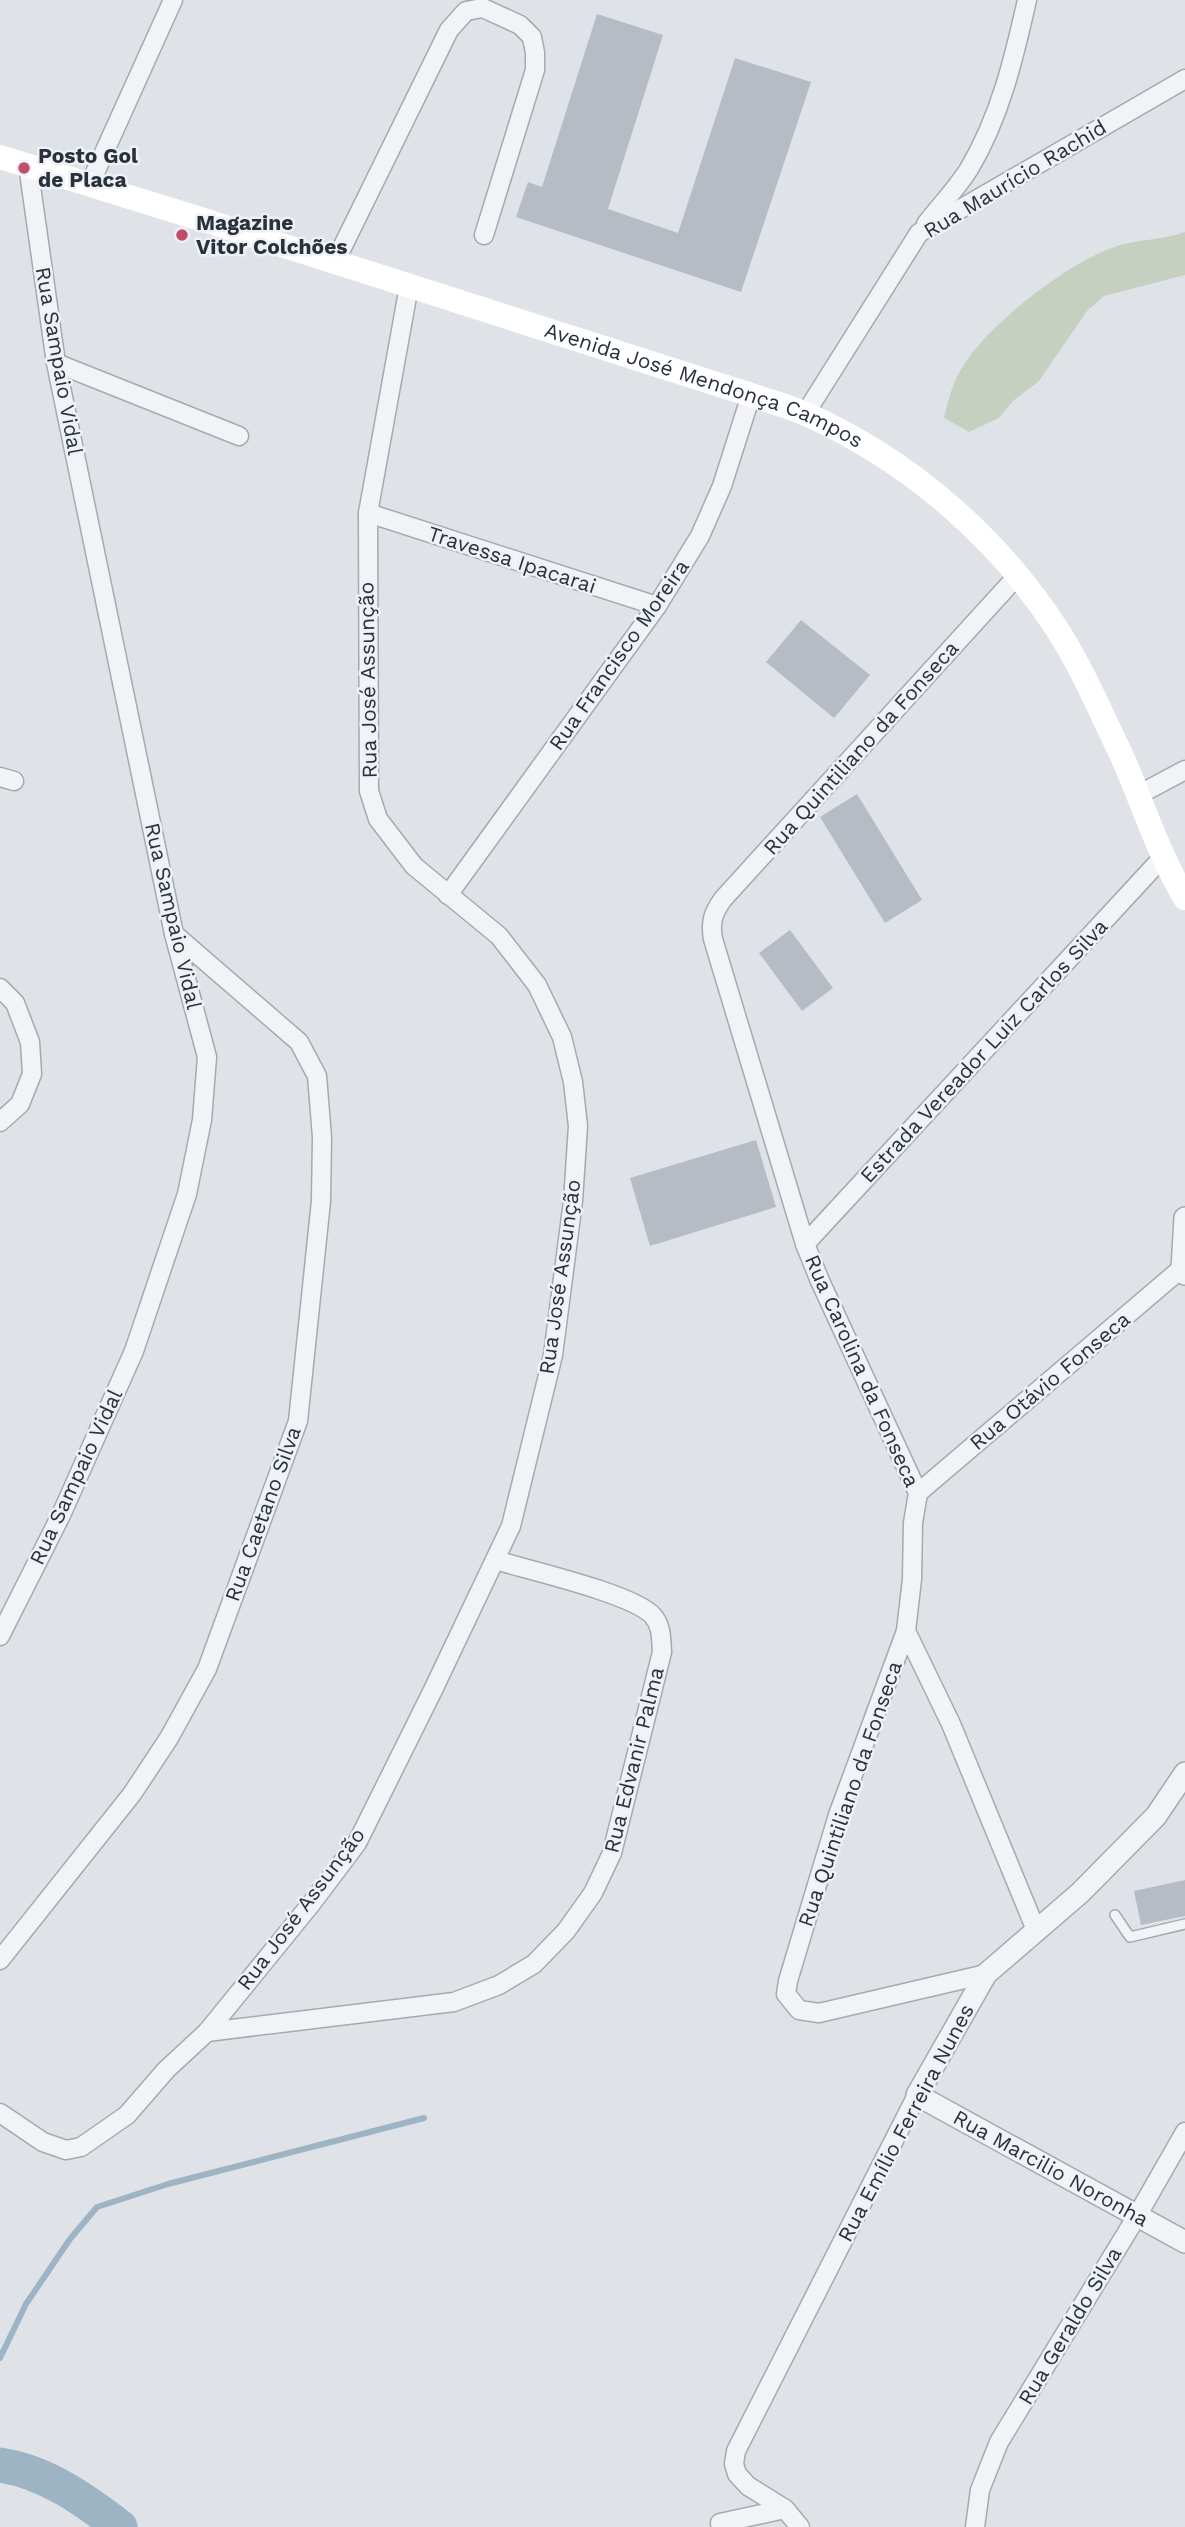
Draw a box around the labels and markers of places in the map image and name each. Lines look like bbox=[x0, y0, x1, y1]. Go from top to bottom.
place label: Posto Gol de Placa bbox=[38, 143, 138, 192]
marker: Posto Gol de Placa bbox=[16, 160, 32, 176]
place label: Magazine Vitor Colchões bbox=[196, 210, 348, 259]
marker: Magazine Vitor Colchões bbox=[174, 227, 190, 243]

